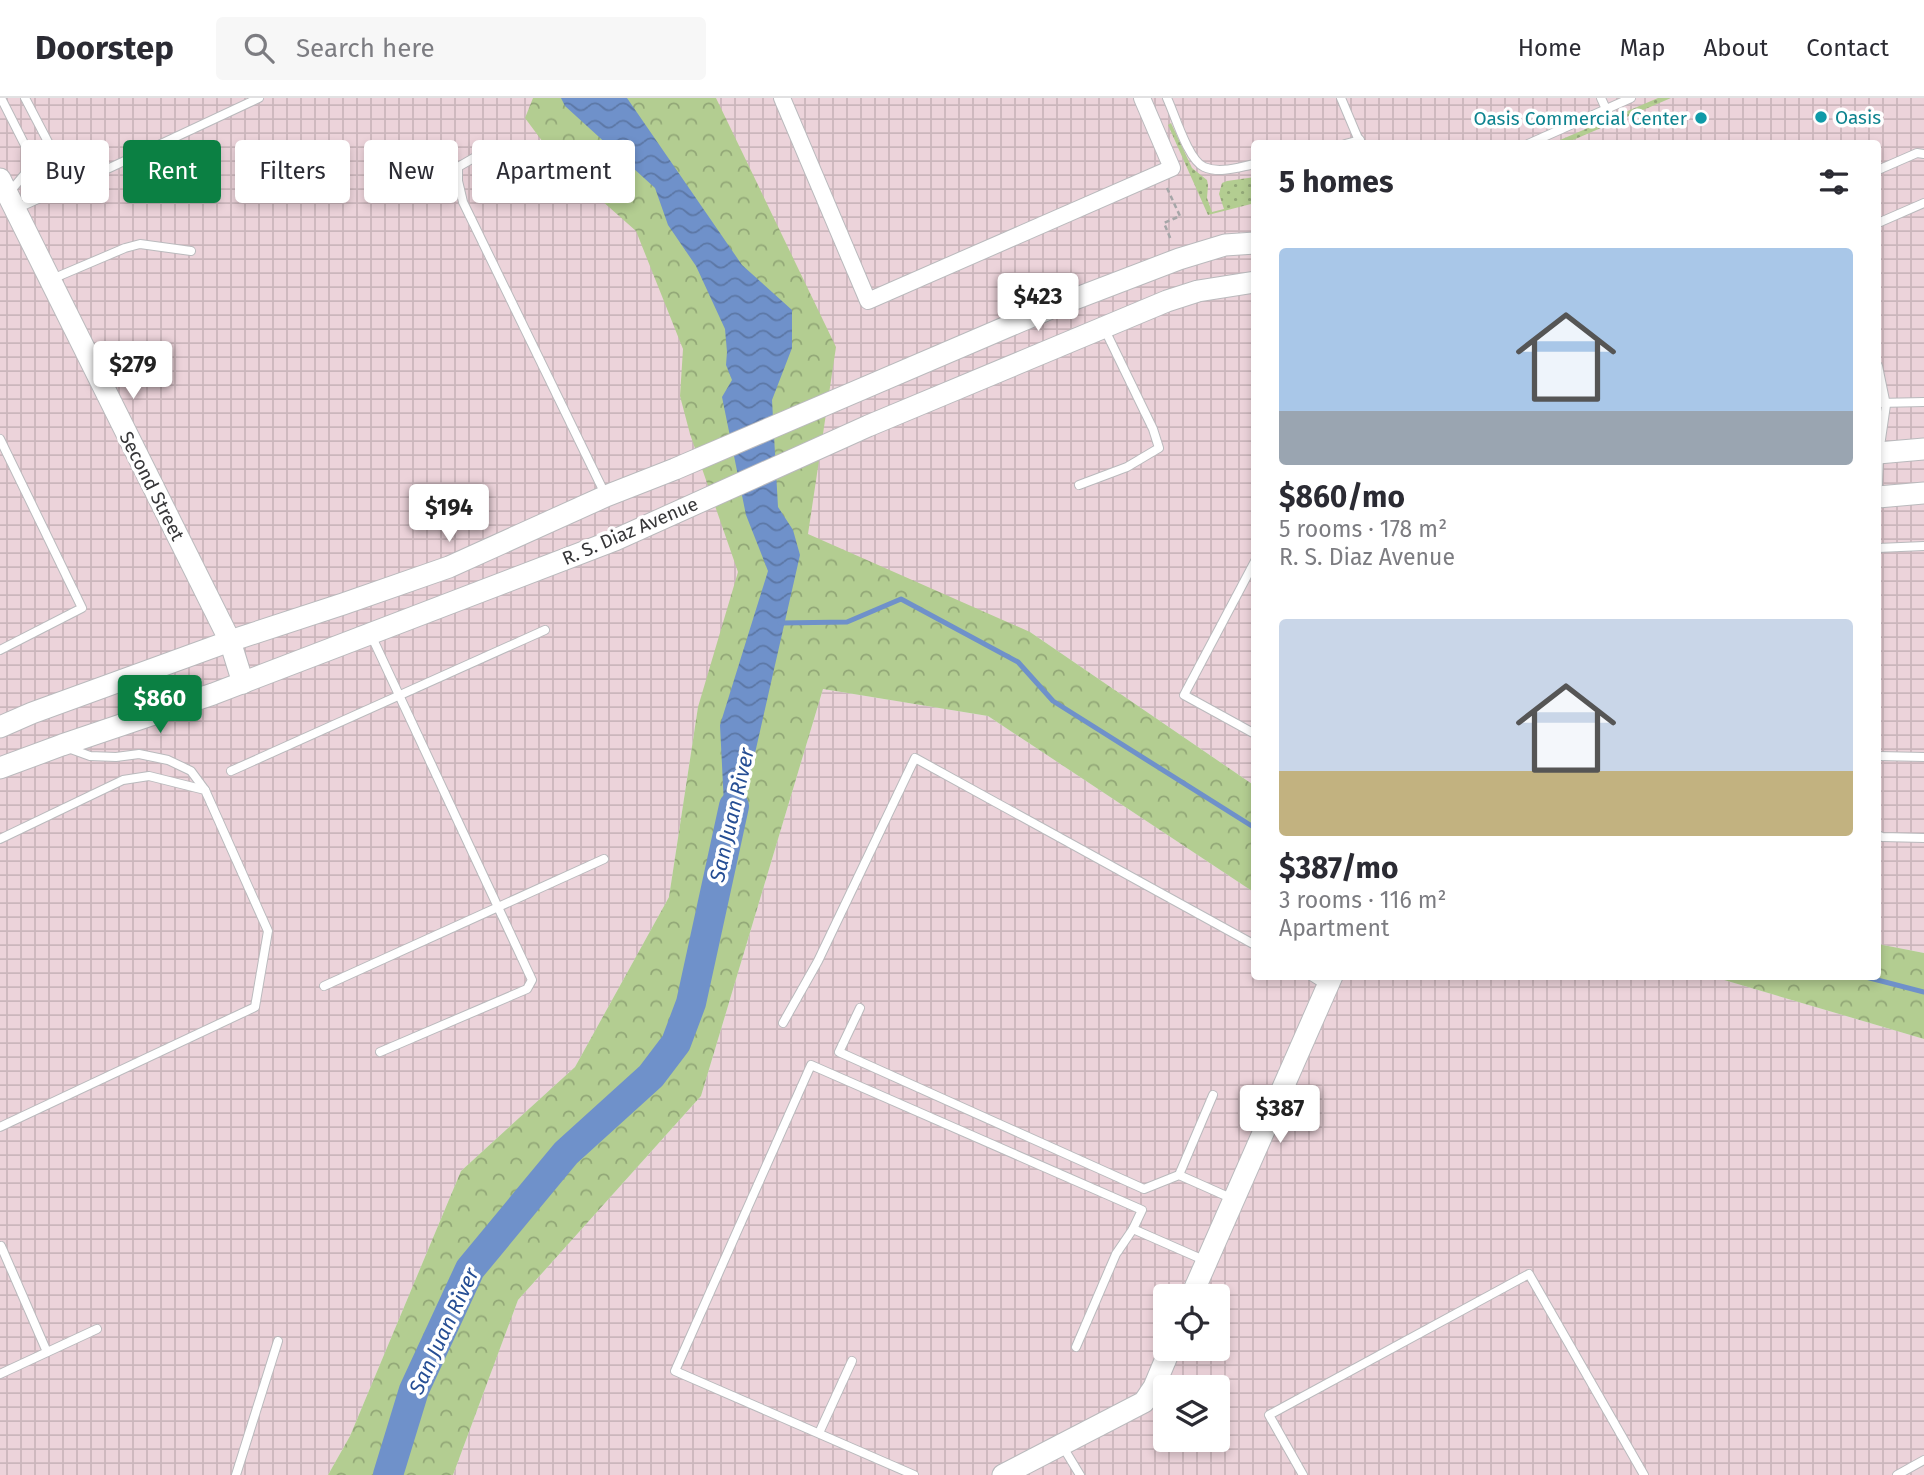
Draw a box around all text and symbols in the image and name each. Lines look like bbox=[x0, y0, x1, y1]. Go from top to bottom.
search box bbox=[216, 17, 706, 80]
text: Doorstep bbox=[35, 28, 174, 68]
icon: search bbox=[240, 29, 278, 67]
text: Search here bbox=[296, 33, 435, 64]
text: Home bbox=[1518, 34, 1582, 62]
text: Map bbox=[1620, 34, 1666, 62]
text: About bbox=[1704, 34, 1768, 62]
text: Contact bbox=[1806, 34, 1889, 62]
place label: Oasis bbox=[1835, 106, 1881, 129]
place label: Oasis Commercial Center bbox=[1474, 107, 1688, 130]
marker: Oasis bbox=[1813, 109, 1829, 125]
marker: Oasis Commercial Center bbox=[1693, 110, 1709, 126]
chip: Buy bbox=[21, 140, 109, 203]
chip: Rent bbox=[123, 140, 221, 203]
chip: Filters bbox=[235, 140, 350, 203]
chip: New bbox=[364, 140, 458, 203]
chip: Apartment bbox=[472, 140, 635, 203]
icon: filters bbox=[1815, 163, 1853, 201]
text: 5 homes bbox=[1279, 164, 1393, 200]
pin: $423 bbox=[997, 274, 1079, 333]
text: $423 bbox=[1014, 282, 1062, 310]
icon: home bbox=[1503, 294, 1629, 420]
pin: $279 bbox=[92, 342, 174, 401]
text: $279 bbox=[109, 350, 157, 378]
street label: Second Street bbox=[115, 427, 189, 545]
text: $860/mo bbox=[1279, 479, 1405, 515]
pin: $194 bbox=[408, 484, 490, 544]
street label: R. S. Diaz Avenue bbox=[559, 492, 701, 570]
text: $194 bbox=[425, 493, 473, 521]
text: 5 rooms · 178 m² bbox=[1279, 515, 1447, 543]
text: R. S. Diaz Avenue bbox=[1279, 543, 1455, 571]
icon: home bbox=[1503, 665, 1629, 791]
pin: $860 bbox=[119, 676, 201, 735]
text: $860 bbox=[134, 684, 186, 712]
water label: San Juan River bbox=[704, 745, 760, 885]
text: $387/mo bbox=[1279, 850, 1398, 886]
text: 3 rooms · 116 m² bbox=[1279, 886, 1447, 914]
text: Apartment bbox=[1279, 914, 1389, 942]
pin: $387 bbox=[1239, 1086, 1321, 1145]
text: $387 bbox=[1256, 1094, 1304, 1122]
water label: San Juan River bbox=[403, 1263, 485, 1399]
map controls bbox=[1153, 1284, 1230, 1452]
button: locate bbox=[1153, 1284, 1230, 1361]
button: layers bbox=[1153, 1375, 1230, 1452]

